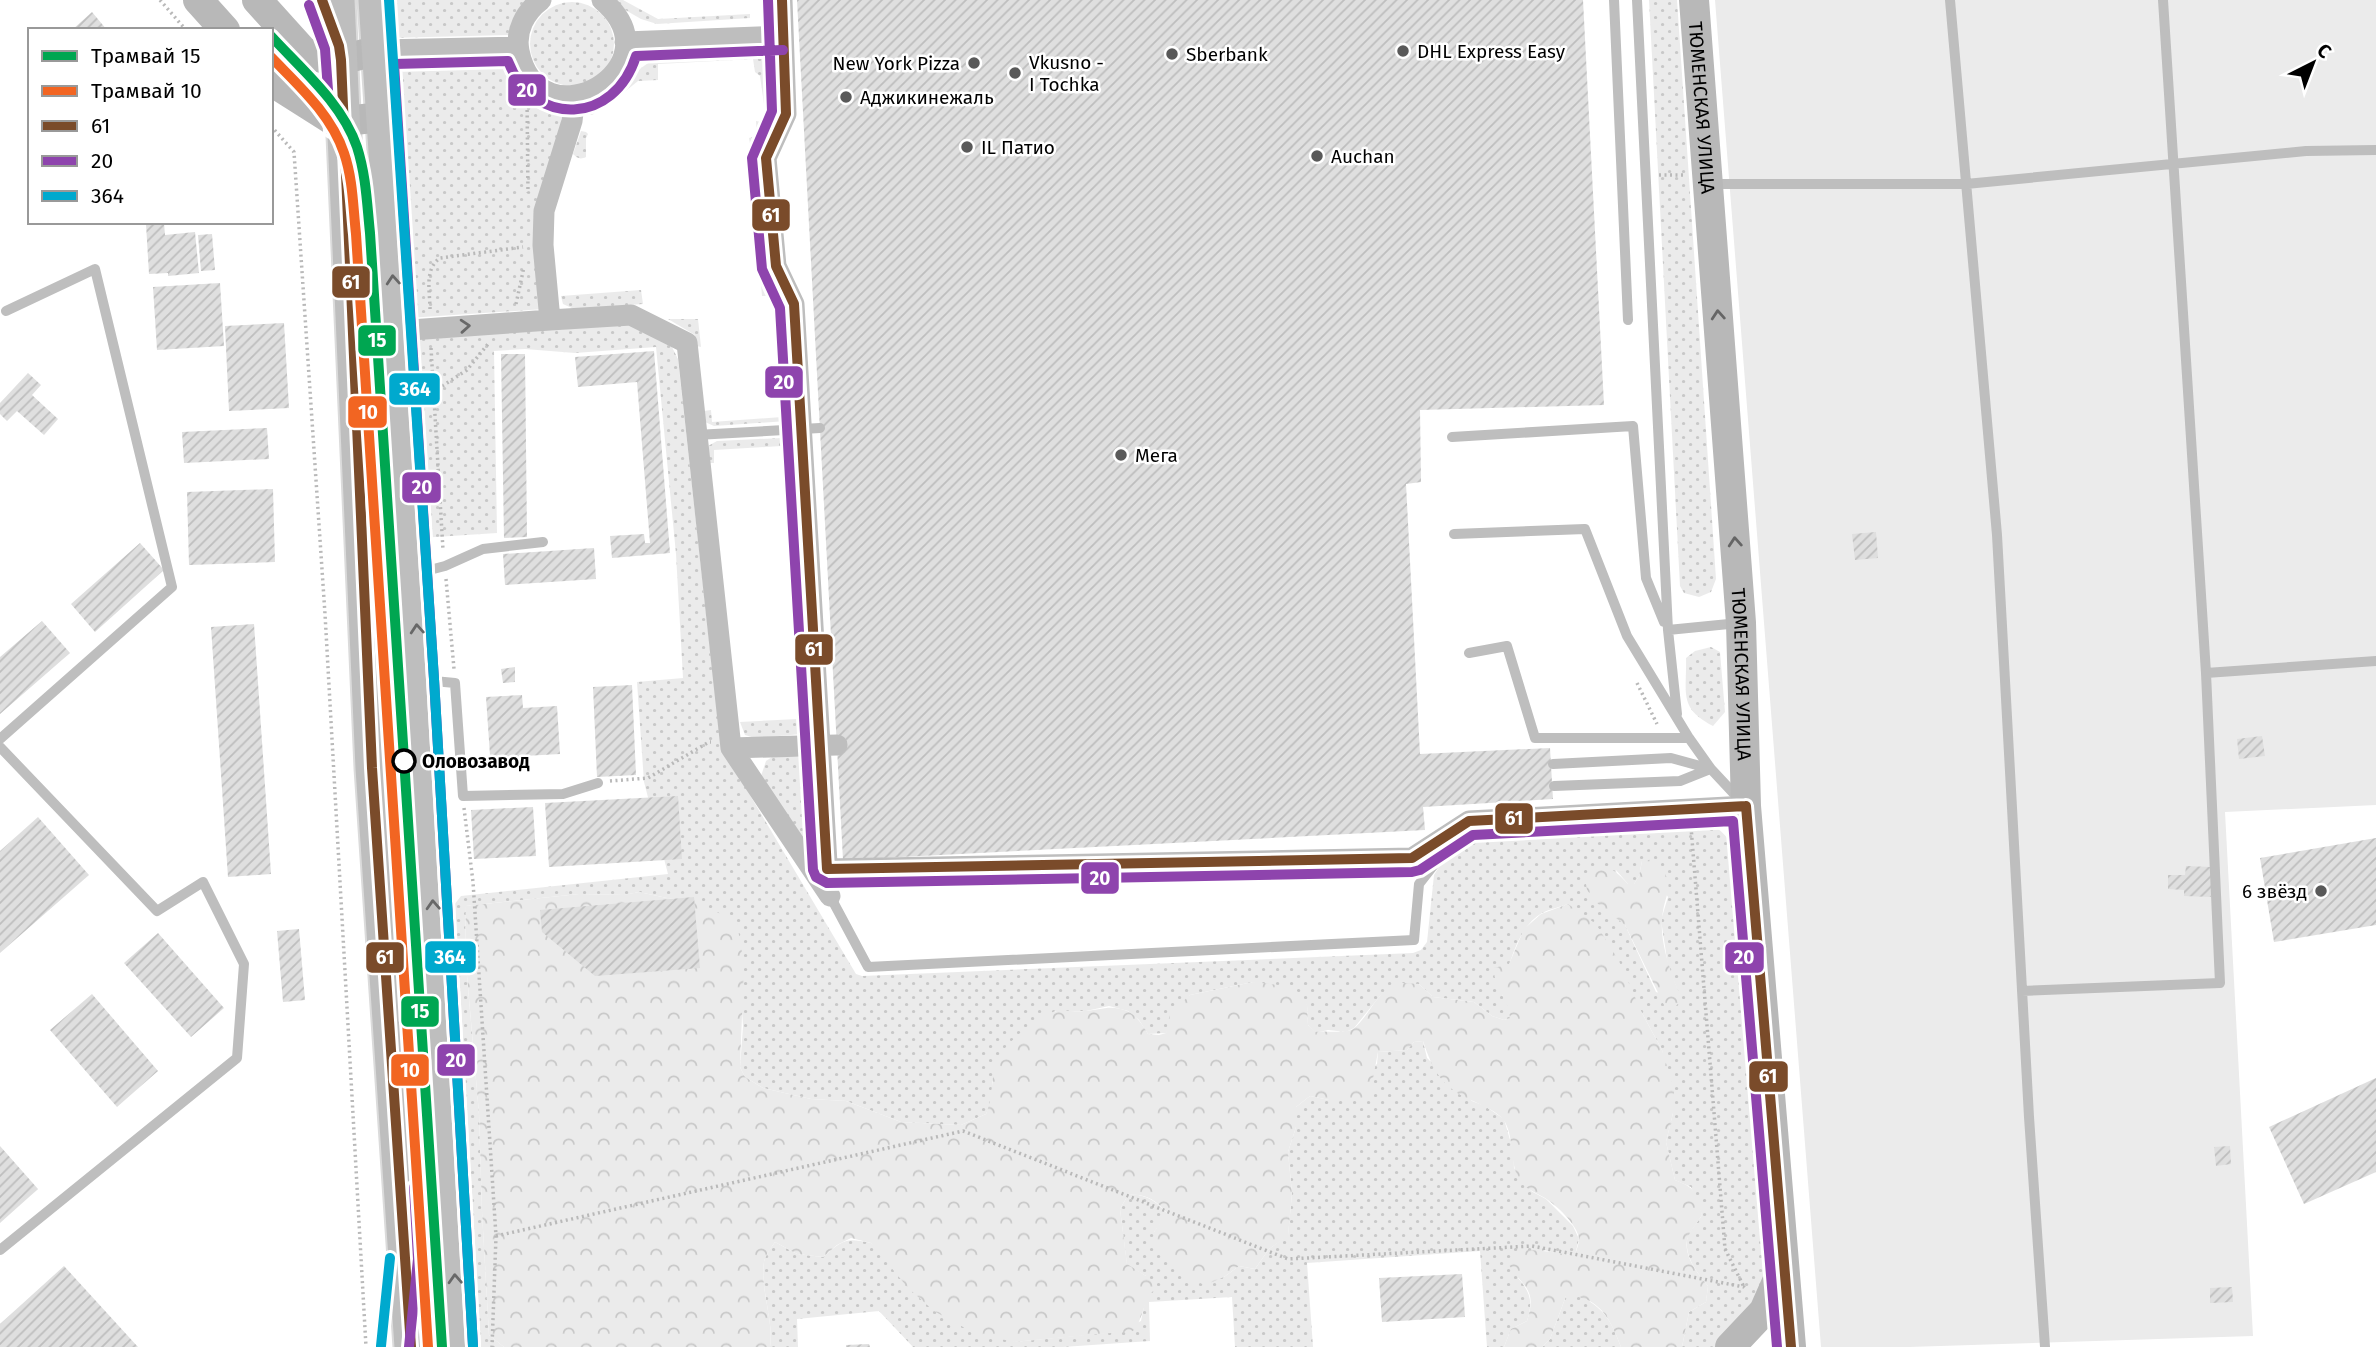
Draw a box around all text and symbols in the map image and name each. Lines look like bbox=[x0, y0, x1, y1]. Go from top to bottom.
street label: ТЮМЕНСКАЯ УЛИЦА bbox=[1684, 21, 1720, 195]
legend bbox=[28, 28, 273, 224]
north arrow bbox=[2278, 28, 2348, 98]
text: С bbox=[2312, 39, 2336, 63]
place label: DHL Express Easy bbox=[1417, 40, 1566, 63]
text: Трамвай 15 bbox=[91, 43, 200, 69]
place label: Sberbank bbox=[1186, 43, 1268, 66]
marker: DHL Express Easy bbox=[1395, 43, 1411, 59]
marker: Sberbank bbox=[1164, 46, 1180, 62]
place label: Vkusno - I Tochka bbox=[1029, 51, 1104, 96]
place label: New York Pizza bbox=[832, 52, 960, 75]
marker: New York Pizza bbox=[966, 55, 982, 71]
marker: Vkusno - I Tochka bbox=[1007, 65, 1023, 81]
line badge: 20 bbox=[507, 73, 547, 107]
text: Трамвай 10 bbox=[91, 78, 202, 104]
text: 20 bbox=[517, 79, 537, 102]
place label: Аджикинежаль bbox=[860, 86, 994, 109]
marker: Аджикинежаль bbox=[838, 89, 854, 105]
text: 61 bbox=[91, 113, 110, 139]
place label: IL Патио bbox=[981, 136, 1055, 159]
marker: IL Патио bbox=[959, 139, 975, 155]
place label: Auchan bbox=[1331, 145, 1395, 168]
text: 20 bbox=[91, 148, 113, 174]
marker: Auchan bbox=[1309, 148, 1325, 164]
text: 364 bbox=[91, 183, 124, 209]
line badge: 61 bbox=[751, 198, 791, 232]
text: 61 bbox=[762, 204, 780, 227]
line badge: 61 bbox=[331, 265, 371, 299]
text: 61 bbox=[342, 271, 360, 294]
one-way arrow bbox=[386, 274, 401, 285]
one-way arrow bbox=[1710, 309, 1725, 320]
one-way arrow bbox=[460, 319, 471, 334]
line badge: 15 bbox=[357, 324, 397, 357]
text: 15 bbox=[367, 329, 387, 352]
line badge: 20 bbox=[764, 365, 804, 399]
text: 20 bbox=[774, 371, 794, 394]
line badge: 364 bbox=[388, 372, 441, 406]
text: 364 bbox=[398, 378, 431, 401]
line badge: 10 bbox=[347, 395, 388, 429]
text: 10 bbox=[358, 401, 378, 424]
place label: Мега bbox=[1135, 444, 1178, 467]
marker: Мега bbox=[1113, 447, 1129, 463]
line badge: 20 bbox=[401, 471, 442, 504]
text: 20 bbox=[412, 476, 432, 499]
one-way arrow bbox=[1727, 536, 1742, 547]
street label: ТЮМЕНСКАЯ УЛИЦА bbox=[1726, 587, 1756, 761]
one-way arrow bbox=[410, 623, 425, 634]
line badge: 61 bbox=[794, 633, 834, 666]
text: 61 bbox=[805, 638, 823, 661]
marker: Оловозавод bbox=[392, 749, 416, 773]
place label: Оловозавод bbox=[422, 750, 530, 773]
line badge: 61 bbox=[1494, 802, 1534, 835]
text: 61 bbox=[1505, 807, 1523, 830]
line badge: 20 bbox=[1080, 861, 1120, 895]
text: 20 bbox=[1090, 867, 1110, 890]
place label: 6 звёзд bbox=[2242, 880, 2307, 903]
marker: 6 звёзд bbox=[2313, 883, 2329, 899]
one-way arrow bbox=[426, 899, 441, 910]
line badge: 364 bbox=[424, 940, 477, 974]
line badge: 61 bbox=[365, 941, 405, 974]
line badge: 20 bbox=[1724, 941, 1765, 974]
text: 61 bbox=[376, 946, 394, 969]
text: 364 bbox=[433, 946, 466, 969]
text: 20 bbox=[1734, 946, 1754, 969]
line badge: 15 bbox=[400, 995, 440, 1028]
text: 15 bbox=[410, 1000, 430, 1023]
line badge: 20 bbox=[436, 1043, 476, 1077]
text: 20 bbox=[446, 1049, 466, 1072]
line badge: 10 bbox=[390, 1053, 430, 1087]
text: 10 bbox=[400, 1059, 420, 1082]
line badge: 61 bbox=[1748, 1060, 1789, 1093]
text: 61 bbox=[1759, 1065, 1777, 1088]
one-way arrow bbox=[448, 1273, 463, 1284]

